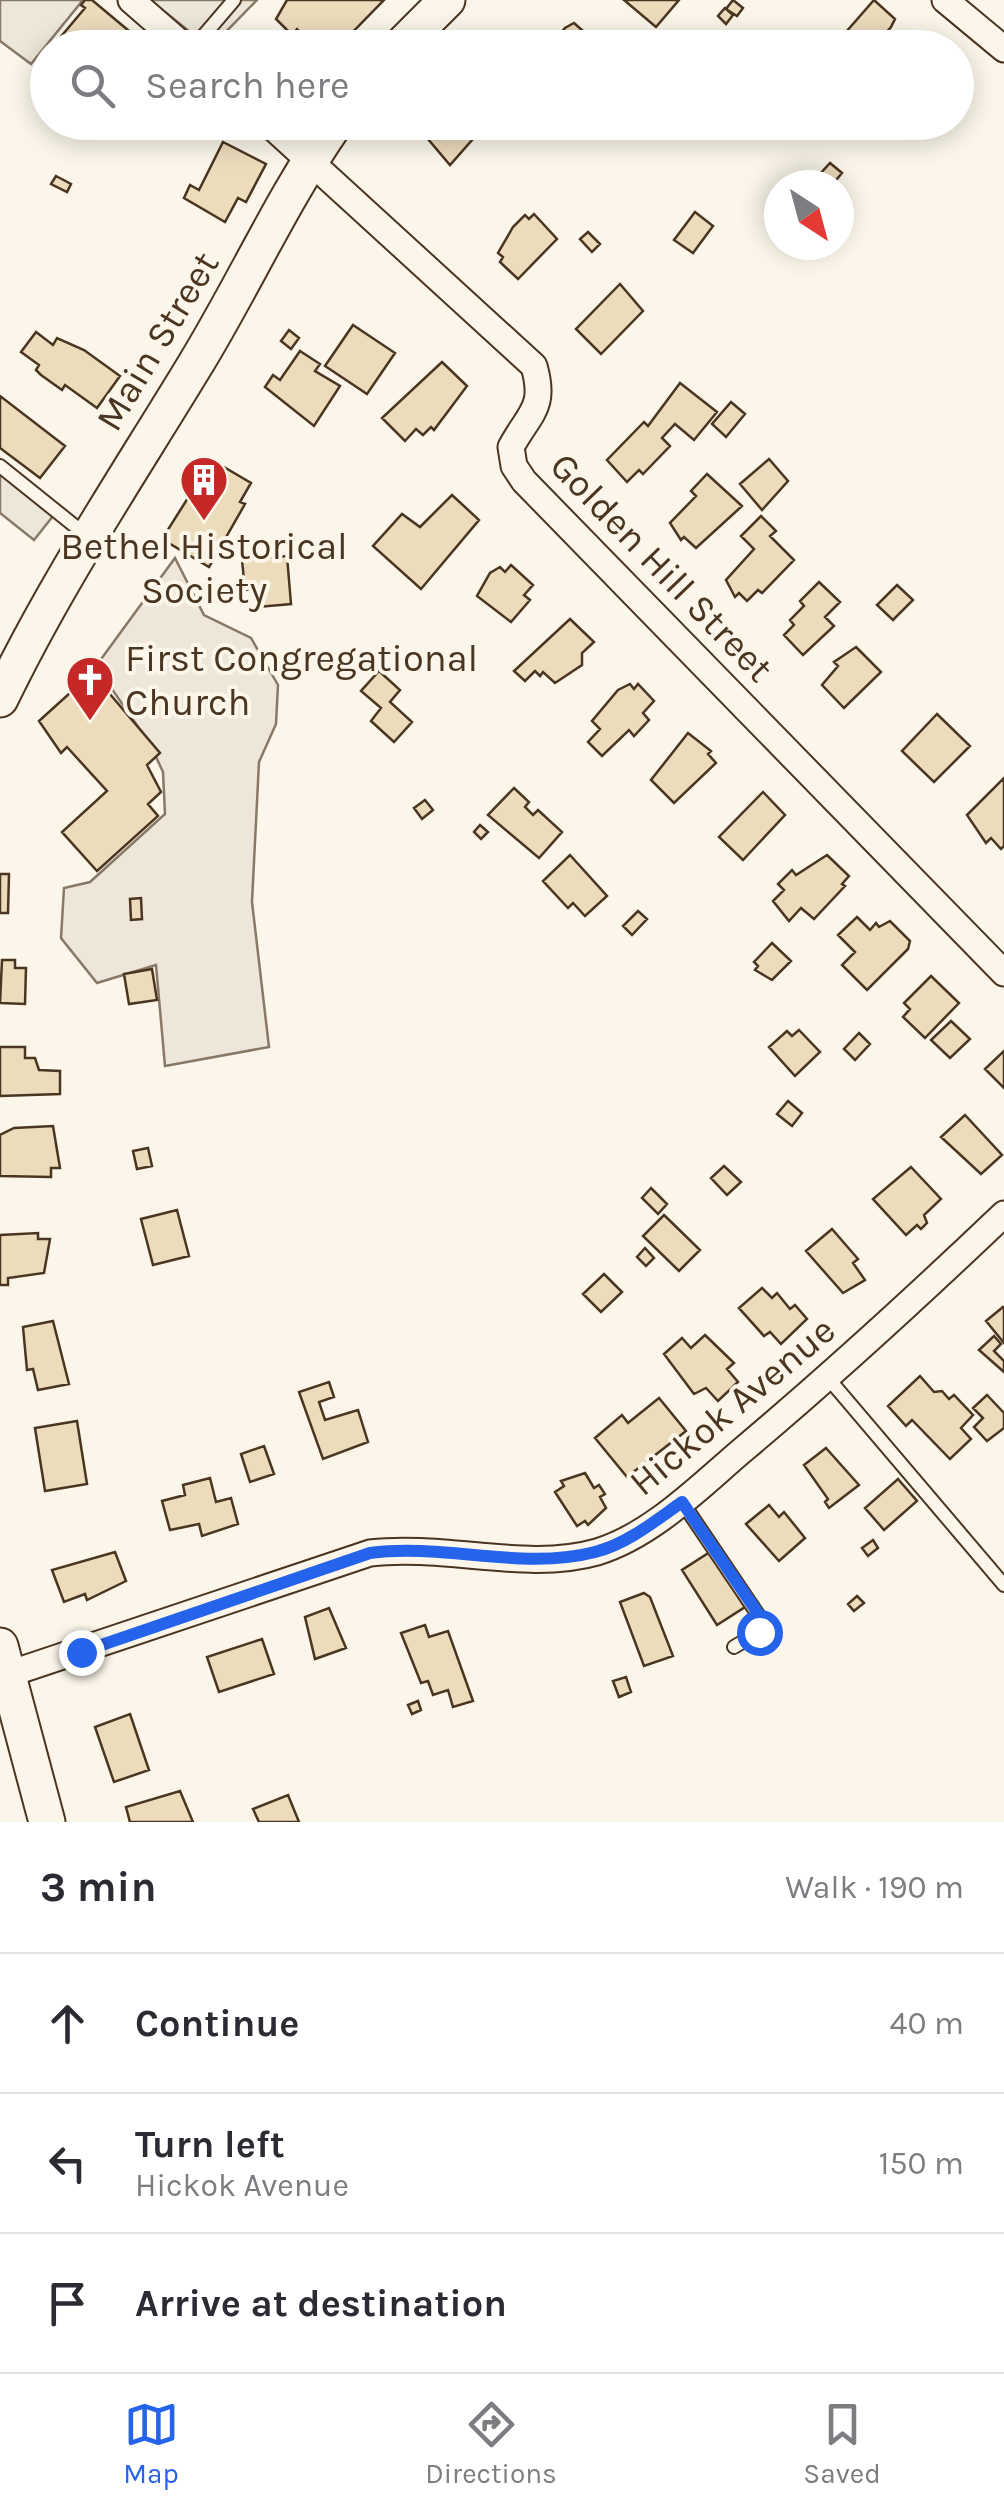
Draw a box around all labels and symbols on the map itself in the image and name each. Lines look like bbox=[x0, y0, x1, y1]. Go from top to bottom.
north arrow bbox=[764, 170, 854, 260]
street label: Main Street bbox=[86, 244, 228, 439]
street label: Golden Hill Street bbox=[541, 443, 782, 691]
building icon: Bethel Historical Society bbox=[178, 454, 230, 522]
place label: Bethel Historical Society bbox=[60, 524, 348, 613]
place label: First Congregational Church bbox=[125, 636, 478, 725]
church icon: First Congregational Church bbox=[64, 654, 116, 722]
street label: Hickok Avenue bbox=[621, 1308, 844, 1505]
route start bbox=[737, 1610, 783, 1656]
route end bbox=[59, 1630, 105, 1676]

